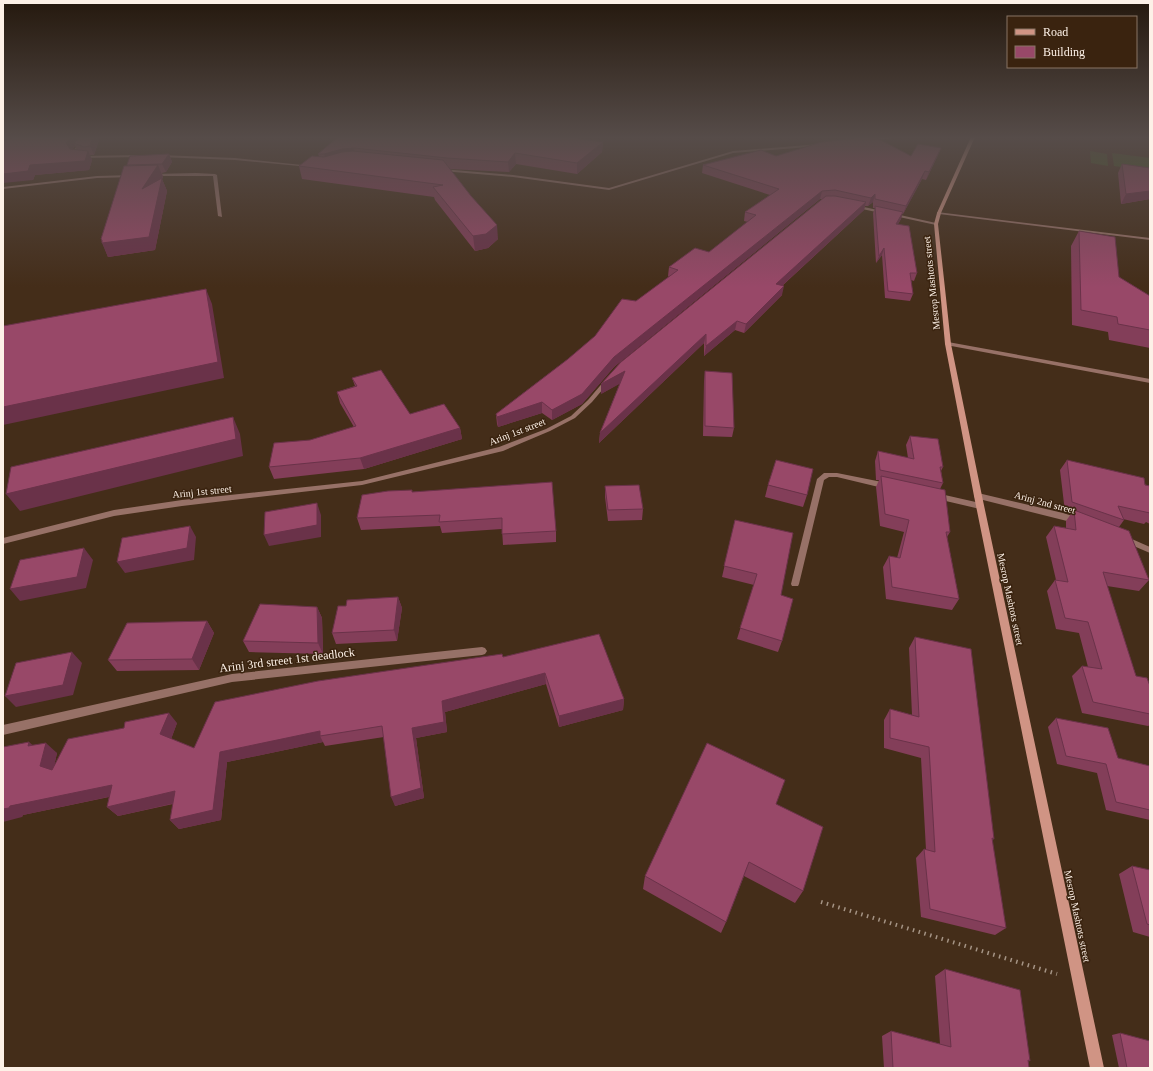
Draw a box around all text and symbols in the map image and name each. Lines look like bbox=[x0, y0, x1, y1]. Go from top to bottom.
legend bbox=[1007, 16, 1137, 68]
text: Road bbox=[1043, 25, 1068, 39]
text: Building bbox=[1043, 45, 1085, 59]
street label: Mesrop Mashtots street bbox=[921, 235, 942, 330]
street label: Arinj 1st street bbox=[487, 416, 547, 447]
street label: Arinj 1st street bbox=[172, 483, 232, 500]
street label: Arinj 2nd street bbox=[1013, 489, 1077, 516]
street label: Mesrop Mashtots street bbox=[995, 552, 1026, 646]
street label: Arinj 3rd street 1st deadlock bbox=[218, 645, 356, 675]
street label: Mesrop Mashtots street bbox=[1062, 869, 1093, 963]

